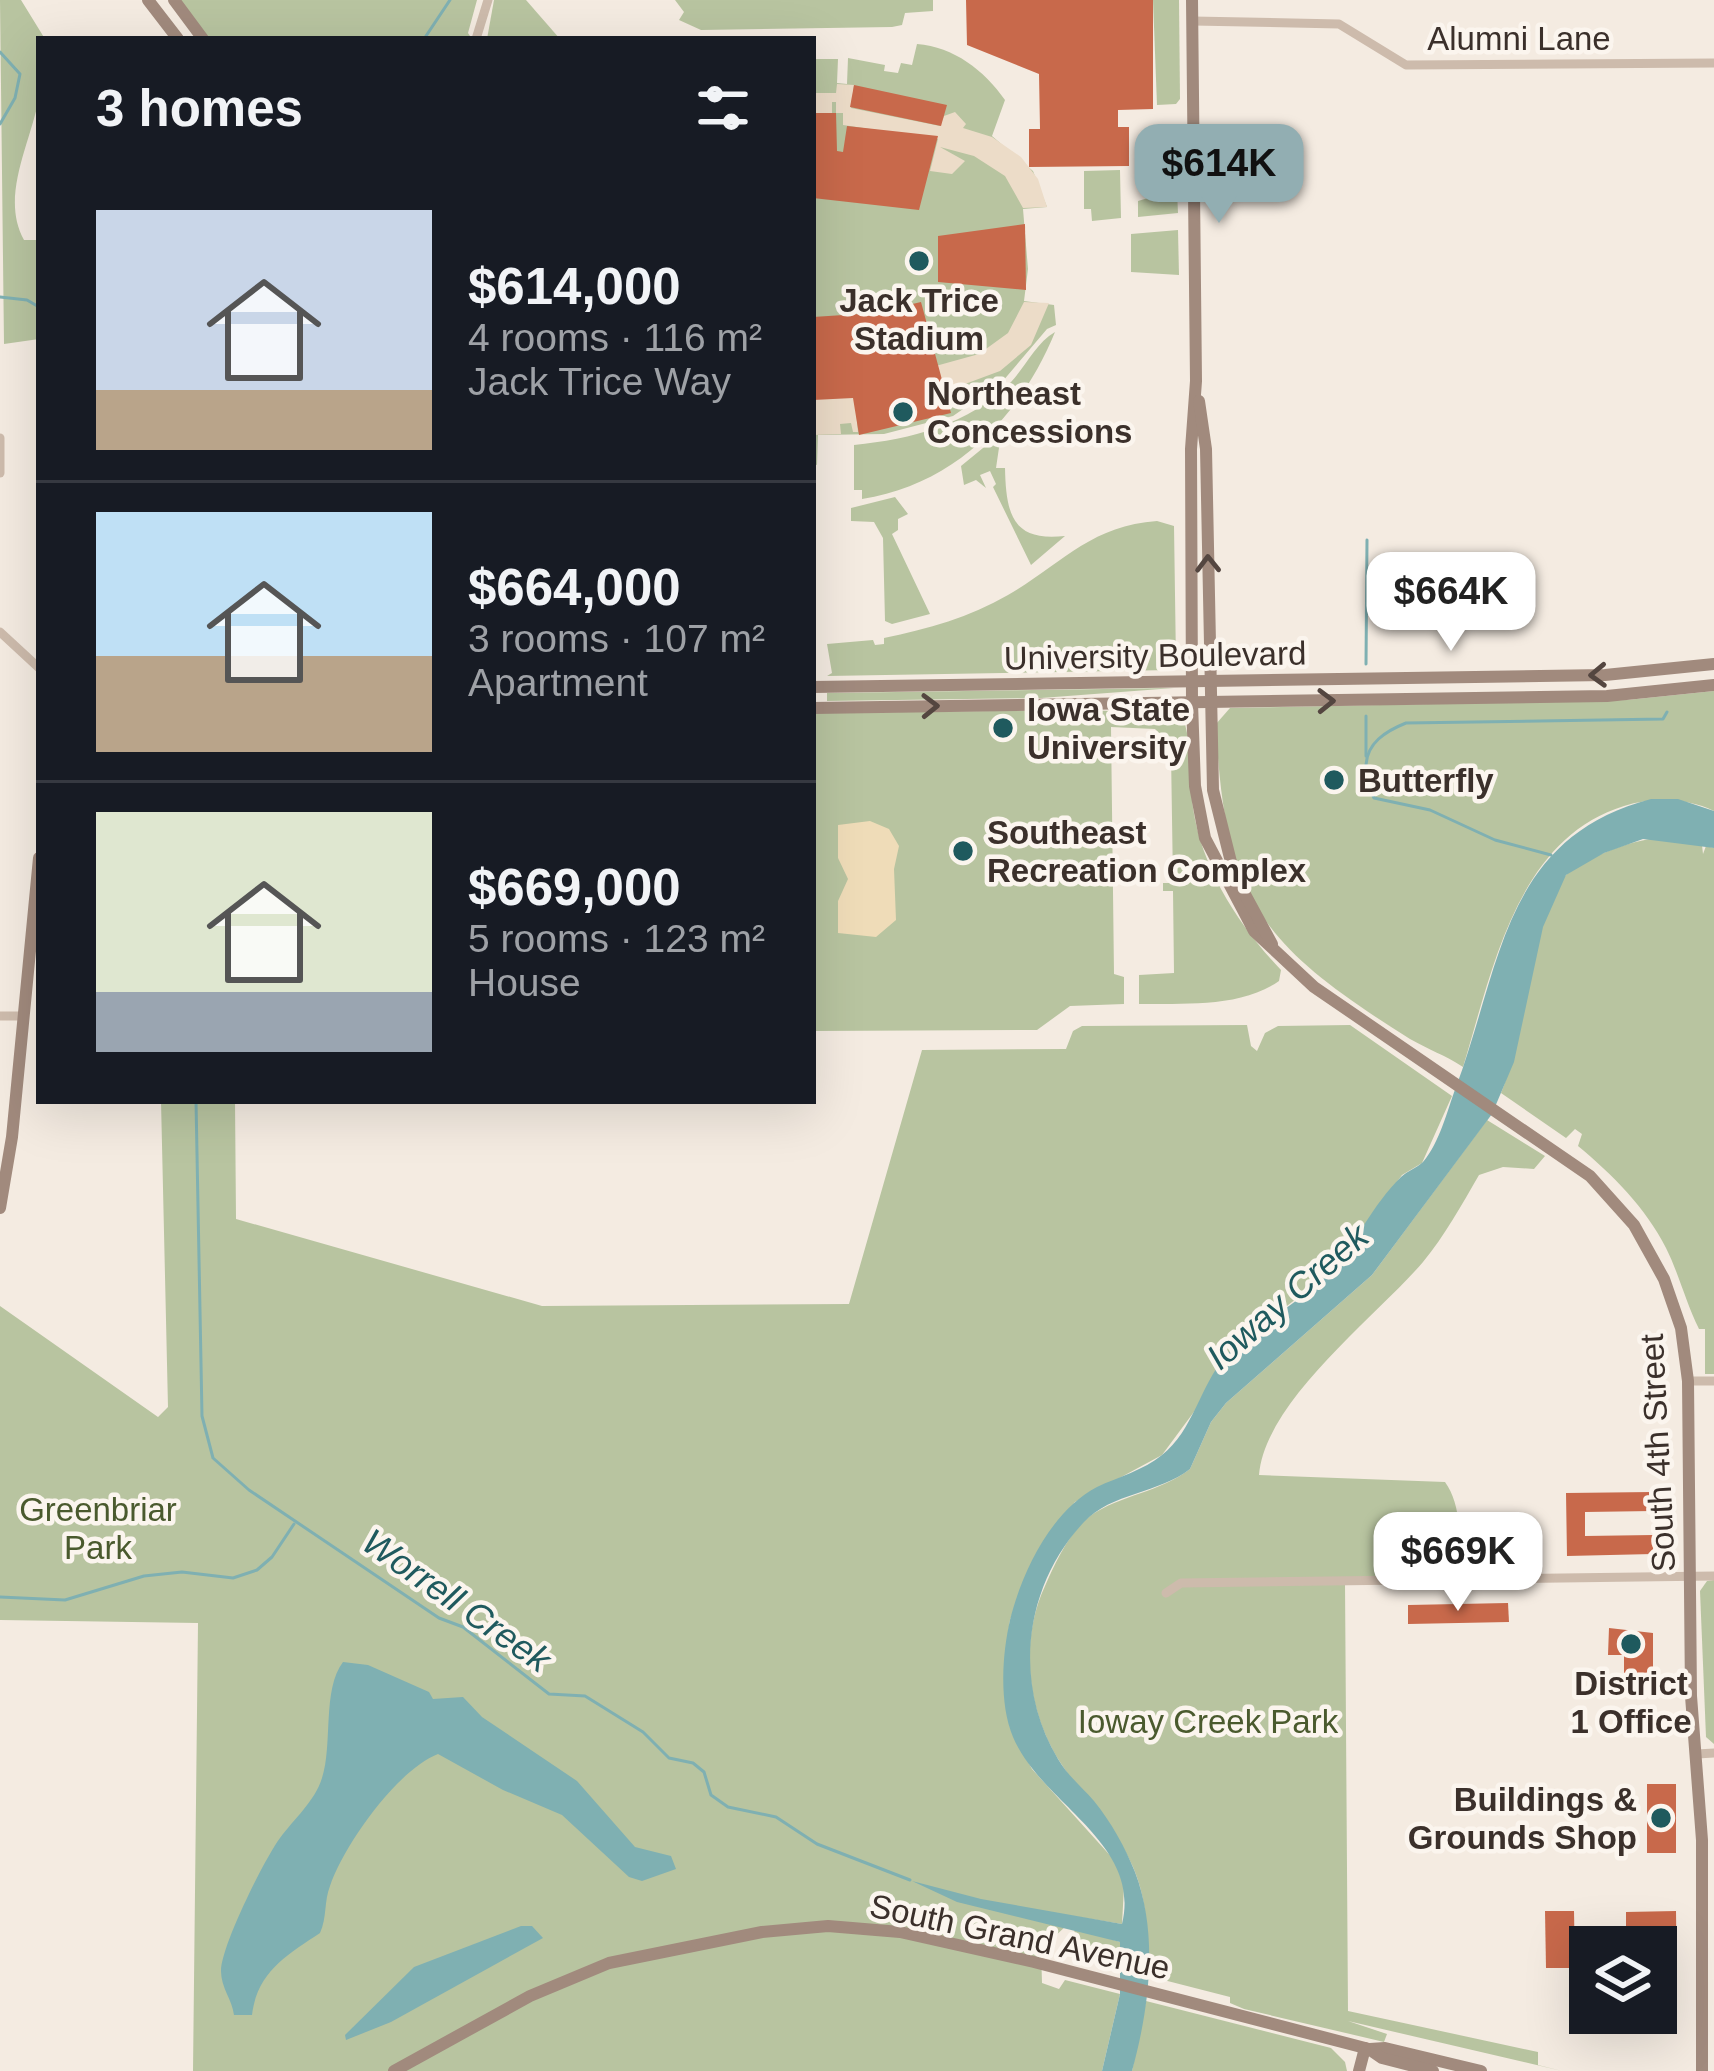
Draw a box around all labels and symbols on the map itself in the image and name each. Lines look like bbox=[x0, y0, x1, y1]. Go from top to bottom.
street label: Alumni Lane bbox=[1427, 20, 1611, 57]
pin: $614K bbox=[1135, 124, 1303, 226]
marker: Jack Trice Stadium bbox=[906, 248, 932, 274]
place label: Jack Trice Stadium bbox=[839, 282, 999, 357]
place label: Northeast Concessions bbox=[927, 375, 1132, 450]
marker: Northeast Concessions bbox=[890, 399, 916, 425]
pin: $664K bbox=[1367, 552, 1535, 654]
one-way arrow bbox=[1195, 554, 1221, 572]
street label: University Boulevard bbox=[1003, 634, 1307, 677]
one-way arrow bbox=[1588, 661, 1607, 687]
one-way arrow bbox=[1317, 688, 1336, 714]
place label: Iowa State University bbox=[1027, 691, 1190, 766]
one-way arrow bbox=[921, 693, 940, 719]
marker: Iowa State University bbox=[990, 715, 1016, 741]
place label: Butterfly bbox=[1358, 762, 1494, 799]
marker: Butterfly bbox=[1321, 767, 1347, 793]
place label: Southeast Recreation Complex bbox=[987, 814, 1307, 889]
marker: Southeast Recreation Complex bbox=[950, 838, 976, 864]
water label: Ioway Creek bbox=[1198, 1214, 1378, 1377]
street label: South 4th Street bbox=[1633, 1333, 1682, 1573]
park label: Greenbriar Park bbox=[19, 1491, 177, 1566]
pin: $669K bbox=[1374, 1512, 1542, 1614]
water label: Worrell Creek bbox=[355, 1521, 560, 1681]
marker: District 1 Office bbox=[1618, 1631, 1644, 1657]
place label: District 1 Office bbox=[1570, 1665, 1692, 1740]
park label: Ioway Creek Park bbox=[1078, 1703, 1339, 1740]
place label: Buildings & Grounds Shop bbox=[1408, 1781, 1637, 1856]
marker: Buildings & Grounds Shop bbox=[1648, 1805, 1674, 1831]
street label: South Grand Avenue bbox=[866, 1887, 1173, 1986]

